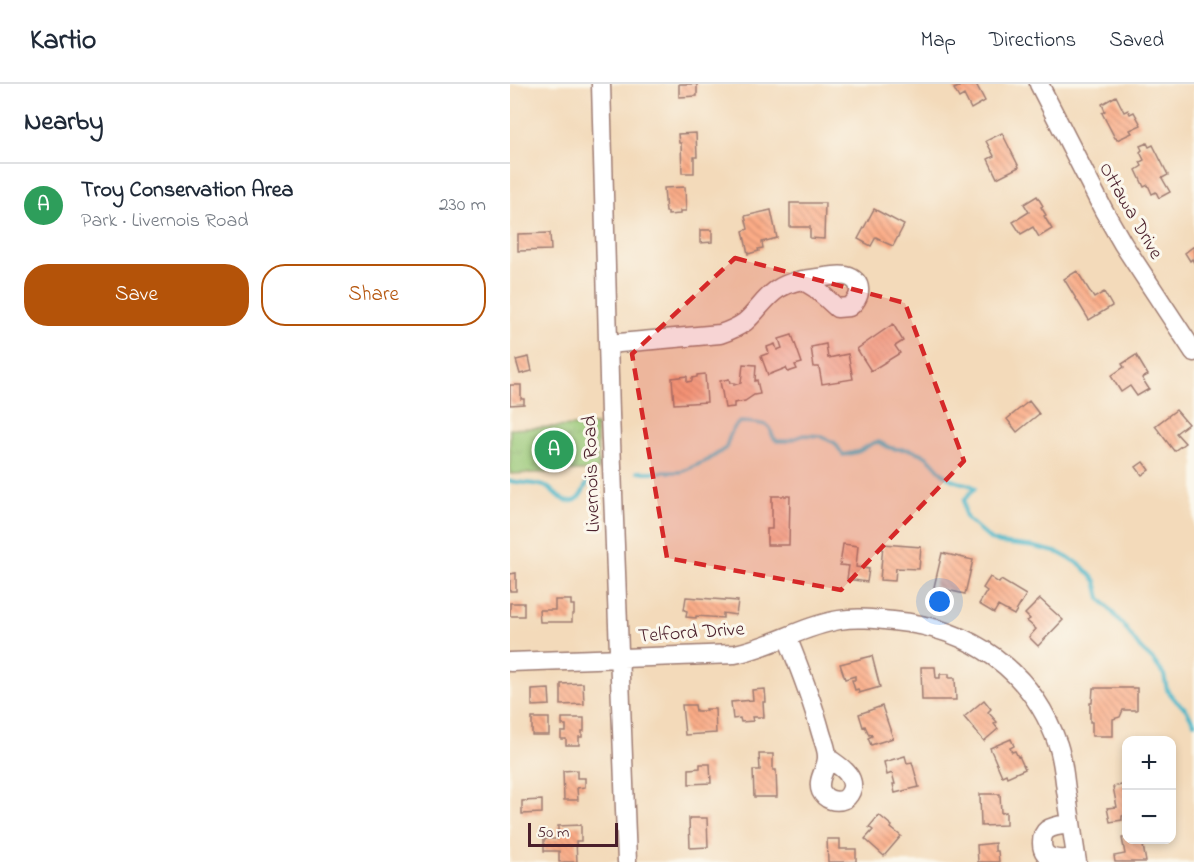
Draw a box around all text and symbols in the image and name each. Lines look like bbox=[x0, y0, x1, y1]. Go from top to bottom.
text: Kartio bbox=[30, 21, 96, 62]
text: Map bbox=[920, 26, 956, 56]
text: Directions bbox=[989, 26, 1076, 56]
text: Saved bbox=[1109, 26, 1164, 56]
text: Nearby bbox=[24, 104, 103, 142]
street label: Ottawa Drive bbox=[1090, 157, 1169, 265]
text: Troy Conservation Area bbox=[81, 175, 293, 207]
text: A bbox=[37, 191, 50, 220]
text: 230 m bbox=[439, 191, 486, 220]
text: Park · Livernois Road bbox=[81, 207, 248, 236]
button: Save bbox=[24, 264, 249, 326]
button: Share bbox=[261, 264, 486, 326]
street label: Livernois Road bbox=[576, 415, 609, 533]
pin: A bbox=[534, 428, 573, 472]
your location bbox=[925, 587, 954, 616]
street label: Telford Drive bbox=[637, 615, 745, 652]
map controls bbox=[1122, 736, 1176, 844]
button: + bbox=[1122, 736, 1176, 790]
button: − bbox=[1122, 790, 1176, 844]
scale bar bbox=[528, 820, 618, 848]
text: 50 m bbox=[537, 821, 569, 845]

